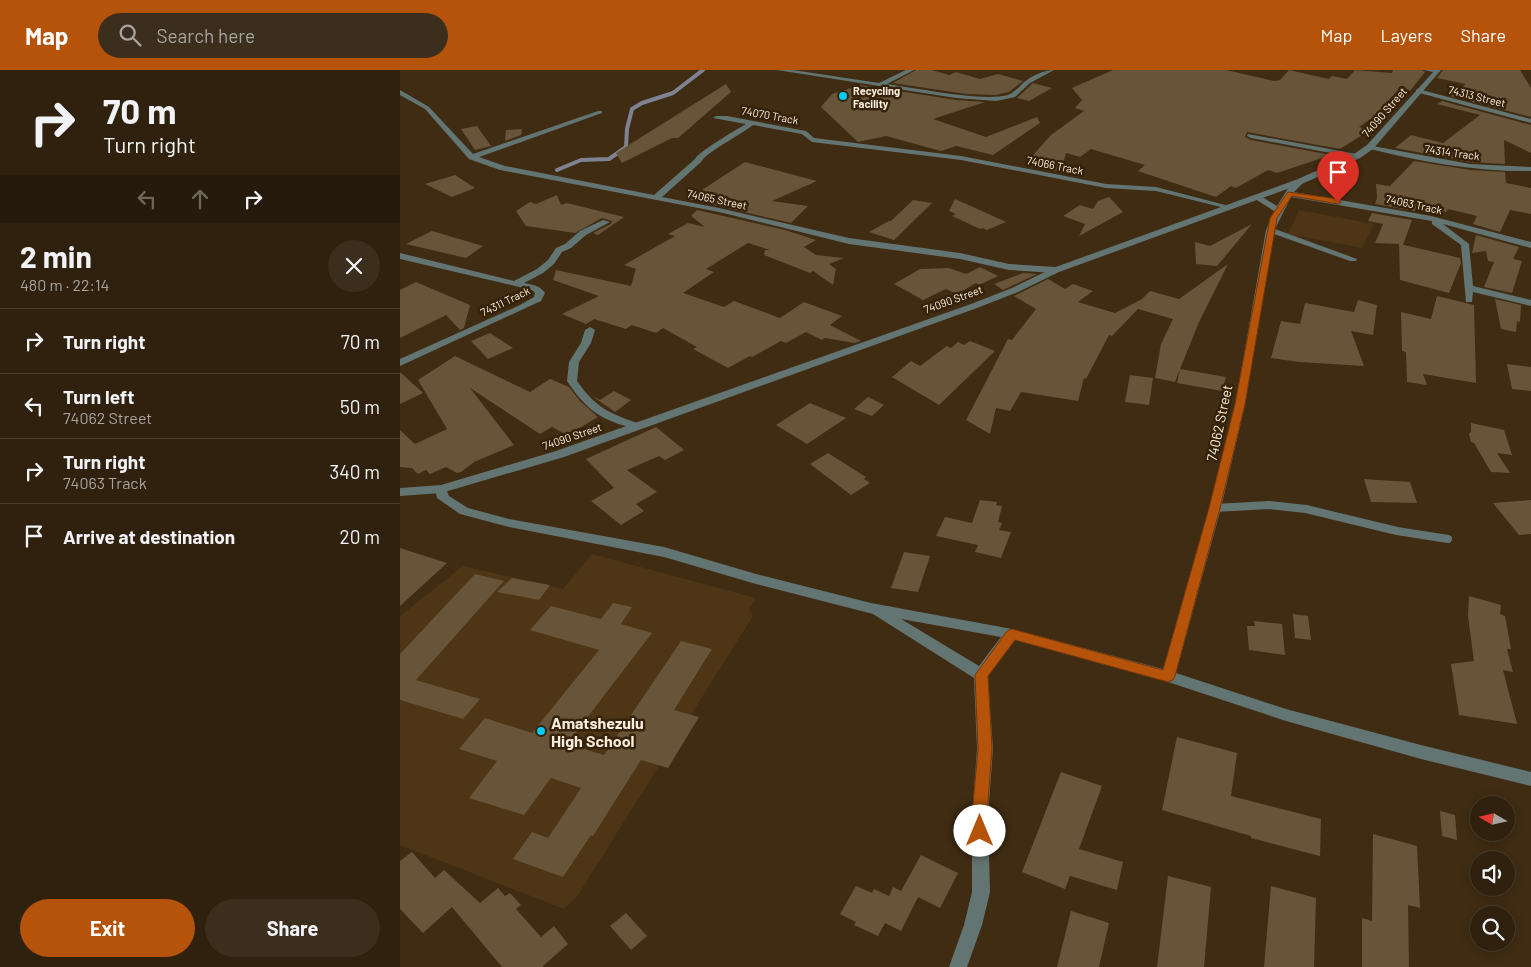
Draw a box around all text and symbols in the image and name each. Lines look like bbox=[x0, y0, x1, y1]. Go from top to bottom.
search box bbox=[98, 13, 448, 58]
text: Map bbox=[25, 21, 68, 50]
icon: search bbox=[116, 21, 144, 49]
text: Search here bbox=[156, 24, 255, 47]
text: Map bbox=[1320, 24, 1352, 46]
text: Layers bbox=[1380, 24, 1433, 46]
text: Share bbox=[1461, 24, 1506, 46]
street label: 74313 Street bbox=[1447, 83, 1507, 109]
place label: Recycling Facility bbox=[853, 84, 900, 110]
street label: 74090 Street bbox=[1359, 84, 1409, 140]
text: 70 m bbox=[103, 89, 177, 131]
icon: right bbox=[20, 90, 85, 155]
marker: Recycling Facility bbox=[837, 90, 849, 102]
street label: 74070 Track bbox=[741, 104, 800, 126]
text: Turn right bbox=[103, 131, 196, 157]
street label: 74314 Track bbox=[1424, 142, 1481, 162]
pin bbox=[1317, 151, 1359, 202]
street label: 74066 Track bbox=[1026, 153, 1085, 177]
icon: arrive bbox=[1324, 158, 1352, 186]
icon: left bbox=[133, 185, 161, 213]
icon: ahead bbox=[186, 185, 214, 213]
icon: right bbox=[239, 185, 267, 213]
street label: 74065 Street bbox=[686, 186, 748, 212]
street label: 74063 Track bbox=[1385, 192, 1444, 216]
text: 2 min bbox=[20, 238, 92, 274]
button: close bbox=[328, 240, 380, 292]
text: 480 m · 22:14 bbox=[20, 275, 109, 294]
street label: 74090 Street bbox=[922, 282, 984, 316]
street label: 74311 Track bbox=[478, 283, 532, 319]
icon: right bbox=[20, 327, 48, 355]
text: Turn right bbox=[63, 330, 145, 353]
text: 70 m bbox=[341, 330, 380, 353]
street label: 74062 Street bbox=[1203, 383, 1235, 463]
text: Turn left bbox=[63, 385, 134, 408]
icon: left bbox=[20, 392, 48, 420]
text: 50 m bbox=[340, 395, 380, 418]
text: 74062 Street bbox=[63, 408, 152, 427]
street label: 74090 Street bbox=[541, 420, 603, 452]
text: Turn right bbox=[63, 450, 145, 473]
icon: right bbox=[20, 457, 48, 485]
text: 340 m bbox=[329, 460, 380, 483]
text: 74063 Track bbox=[63, 473, 147, 492]
icon: arrive bbox=[20, 522, 48, 550]
text: Arrive at destination bbox=[63, 525, 235, 548]
text: 20 m bbox=[340, 525, 380, 548]
place label: Amatshezulu High School bbox=[551, 713, 644, 750]
marker: Amatshezulu High School bbox=[535, 725, 547, 737]
north arrow bbox=[1470, 796, 1515, 841]
map controls bbox=[1470, 796, 1515, 951]
position arrow bbox=[953, 804, 1005, 856]
button: sound bbox=[1470, 851, 1515, 896]
button: Exit bbox=[20, 899, 195, 957]
button: Share bbox=[205, 899, 380, 957]
button: search bbox=[1470, 906, 1515, 951]

